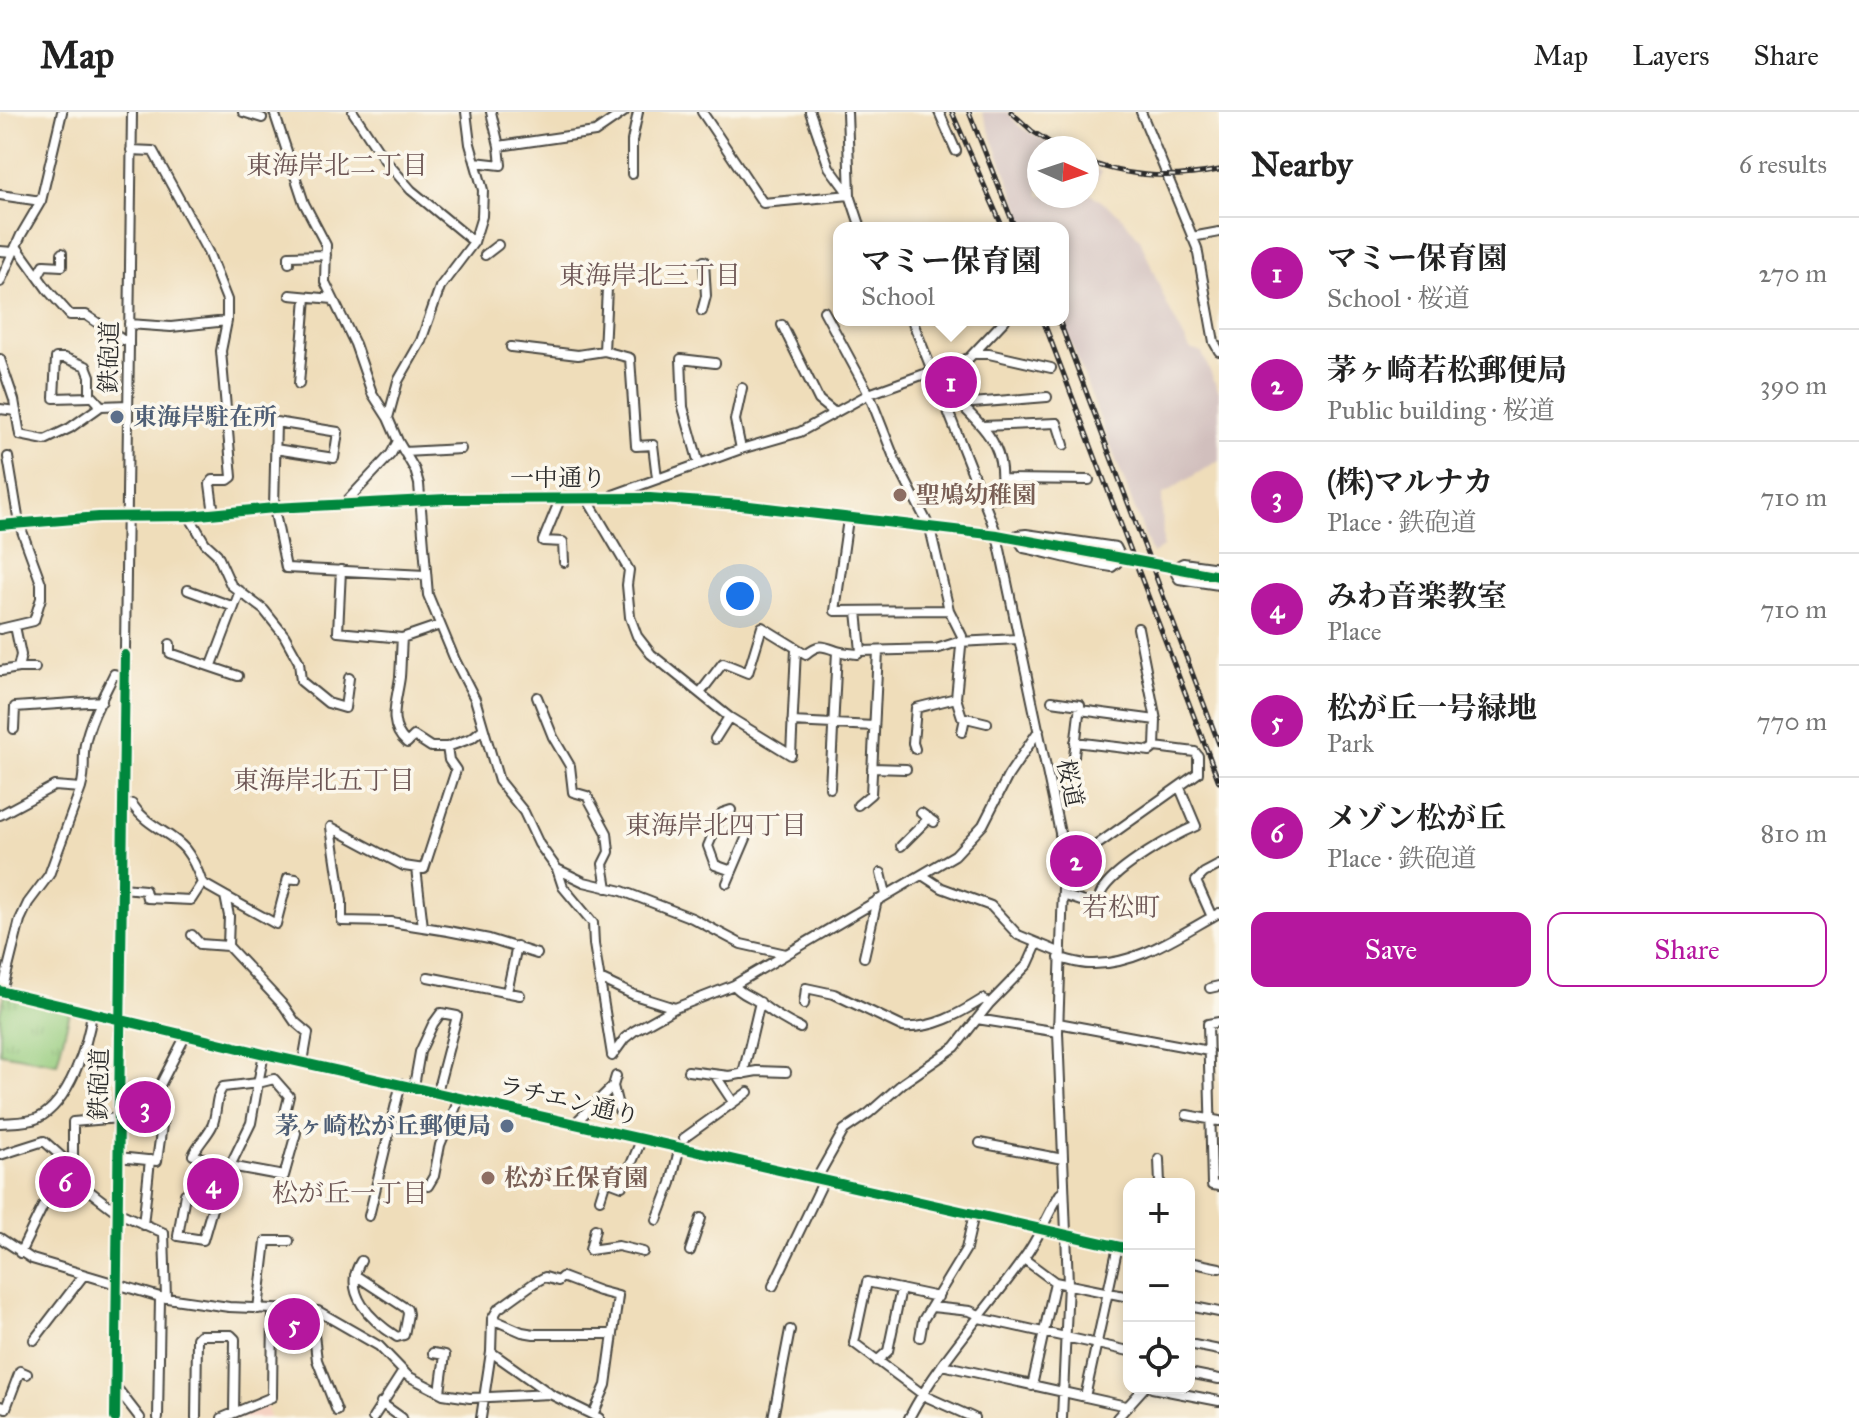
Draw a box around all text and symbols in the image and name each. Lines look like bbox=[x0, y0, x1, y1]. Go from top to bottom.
text: Map bbox=[40, 32, 114, 78]
text: Map bbox=[1533, 38, 1588, 73]
text: Layers bbox=[1632, 38, 1710, 73]
text: Share bbox=[1754, 38, 1819, 73]
north arrow bbox=[1027, 136, 1099, 208]
text: Nearby bbox=[1251, 144, 1353, 185]
text: 6 results bbox=[1739, 148, 1827, 180]
district label: 東海岸北二丁目 bbox=[246, 149, 428, 181]
popup bbox=[833, 222, 1069, 326]
text: マミー保育園 bbox=[1327, 240, 1507, 276]
text: マミー保育園 bbox=[861, 243, 1041, 279]
text: 1 bbox=[1272, 257, 1282, 289]
text: 270 m bbox=[1758, 257, 1827, 289]
district label: 東海岸北三丁目 bbox=[559, 259, 741, 291]
text: School bbox=[861, 280, 935, 312]
text: School · 桜道 bbox=[1327, 282, 1470, 314]
street label: 鉄砲道 bbox=[93, 321, 125, 393]
pin: 1 bbox=[925, 352, 977, 412]
text: 茅ヶ崎若松郵便局 bbox=[1327, 352, 1567, 388]
text: 2 bbox=[1271, 369, 1283, 401]
text: 390 m bbox=[1760, 369, 1827, 401]
text: Public building · 桜道 bbox=[1327, 394, 1555, 426]
place label: 東海岸駐在所 bbox=[133, 402, 277, 432]
marker: 東海岸駐在所 bbox=[108, 408, 126, 426]
street label: 一中通り bbox=[510, 463, 606, 493]
text: (株)マルナカ bbox=[1327, 464, 1493, 500]
place label: 聖鳩幼稚園 bbox=[916, 480, 1036, 510]
text: 3 bbox=[1272, 481, 1282, 513]
text: 710 m bbox=[1760, 481, 1827, 513]
marker: 聖鳩幼稚園 bbox=[891, 486, 909, 504]
text: Place · 鉄砲道 bbox=[1327, 506, 1477, 538]
your location bbox=[720, 576, 760, 616]
text: みわ音楽教室 bbox=[1327, 578, 1507, 614]
text: 4 bbox=[1270, 593, 1284, 625]
text: 710 m bbox=[1760, 593, 1827, 625]
text: Place bbox=[1327, 615, 1382, 647]
text: 松が丘一号緑地 bbox=[1327, 690, 1537, 726]
text: 5 bbox=[1271, 705, 1283, 737]
text: 770 m bbox=[1757, 705, 1827, 737]
text: Park bbox=[1327, 727, 1374, 759]
street label: 桜道 bbox=[1050, 756, 1090, 810]
district label: 東海岸北五丁目 bbox=[233, 764, 415, 796]
text: メゾン松が丘 bbox=[1327, 800, 1506, 836]
district label: 東海岸北四丁目 bbox=[625, 809, 807, 841]
text: 6 bbox=[1270, 817, 1284, 849]
text: 810 m bbox=[1760, 817, 1827, 849]
pin: 2 bbox=[1050, 831, 1102, 891]
text: Place · 鉄砲道 bbox=[1327, 842, 1477, 874]
district label: 若松町 bbox=[1082, 891, 1160, 923]
button: Save bbox=[1251, 912, 1531, 987]
button: Share bbox=[1547, 912, 1827, 987]
street label: 鉄砲道 bbox=[83, 1048, 115, 1120]
street label: ラチエン通り bbox=[496, 1070, 642, 1132]
pin: 3 bbox=[119, 1077, 171, 1137]
place label: 茅ヶ崎松が丘郵便局 bbox=[275, 1111, 491, 1141]
marker: 茅ヶ崎松が丘郵便局 bbox=[498, 1117, 516, 1135]
pin: 6 bbox=[39, 1152, 91, 1212]
pin: 4 bbox=[187, 1154, 239, 1214]
place label: 松が丘保育園 bbox=[504, 1163, 648, 1193]
marker: 松が丘保育園 bbox=[479, 1169, 497, 1187]
district label: 松が丘一丁目 bbox=[272, 1177, 428, 1209]
map controls bbox=[1123, 1178, 1195, 1394]
button: + bbox=[1123, 1178, 1195, 1250]
button: − bbox=[1123, 1250, 1195, 1322]
pin: 5 bbox=[268, 1294, 320, 1354]
button: locate bbox=[1123, 1322, 1195, 1394]

